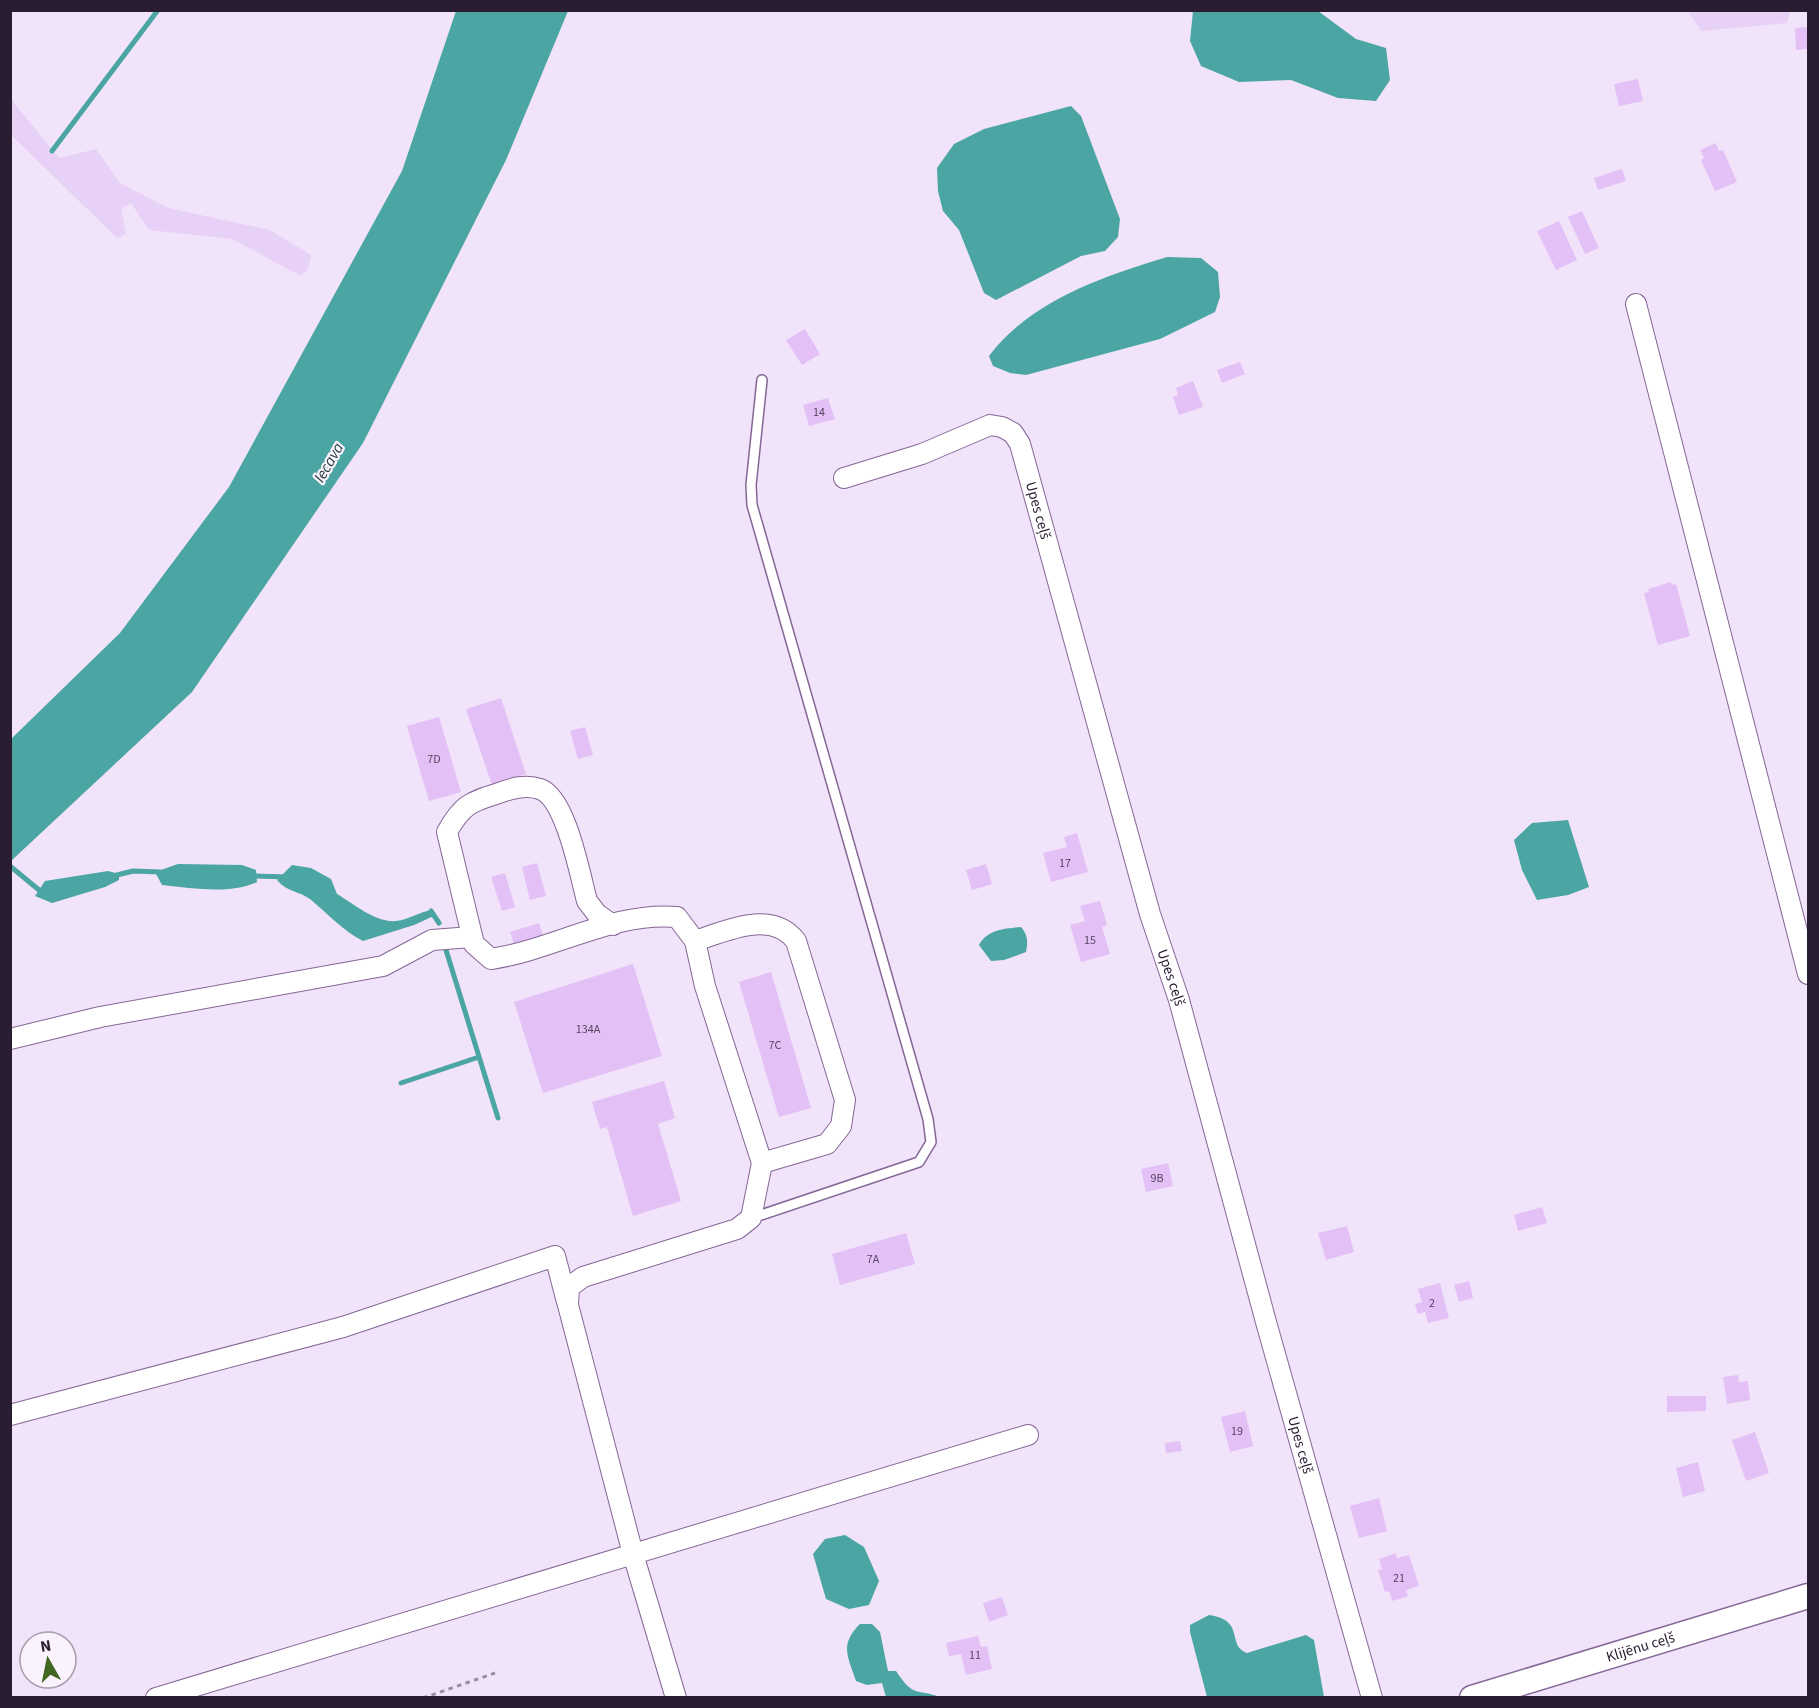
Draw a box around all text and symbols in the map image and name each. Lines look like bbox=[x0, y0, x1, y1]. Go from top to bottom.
house number: 14 bbox=[813, 404, 825, 421]
water label: Iecava bbox=[309, 438, 349, 486]
street label: Upes ceļš bbox=[1020, 479, 1056, 542]
house number: 7D bbox=[427, 751, 441, 768]
house number: 17 bbox=[1059, 855, 1071, 872]
house number: 15 bbox=[1084, 932, 1096, 949]
street label: Upes ceļš bbox=[1152, 946, 1190, 1008]
house number: 134A bbox=[576, 1021, 601, 1038]
house number: 7C bbox=[769, 1037, 782, 1054]
house number: 9B bbox=[1150, 1170, 1164, 1187]
house number: 7A bbox=[867, 1251, 880, 1268]
house number: 2 bbox=[1429, 1295, 1435, 1312]
street label: Upes ceļš bbox=[1282, 1414, 1318, 1476]
house number: 19 bbox=[1231, 1423, 1243, 1440]
house number: 21 bbox=[1393, 1570, 1405, 1587]
street label: Klijēnu ceļš bbox=[1604, 1627, 1678, 1668]
north arrow bbox=[18, 1630, 78, 1690]
text: N bbox=[39, 1634, 53, 1658]
house number: 11 bbox=[969, 1647, 981, 1664]

